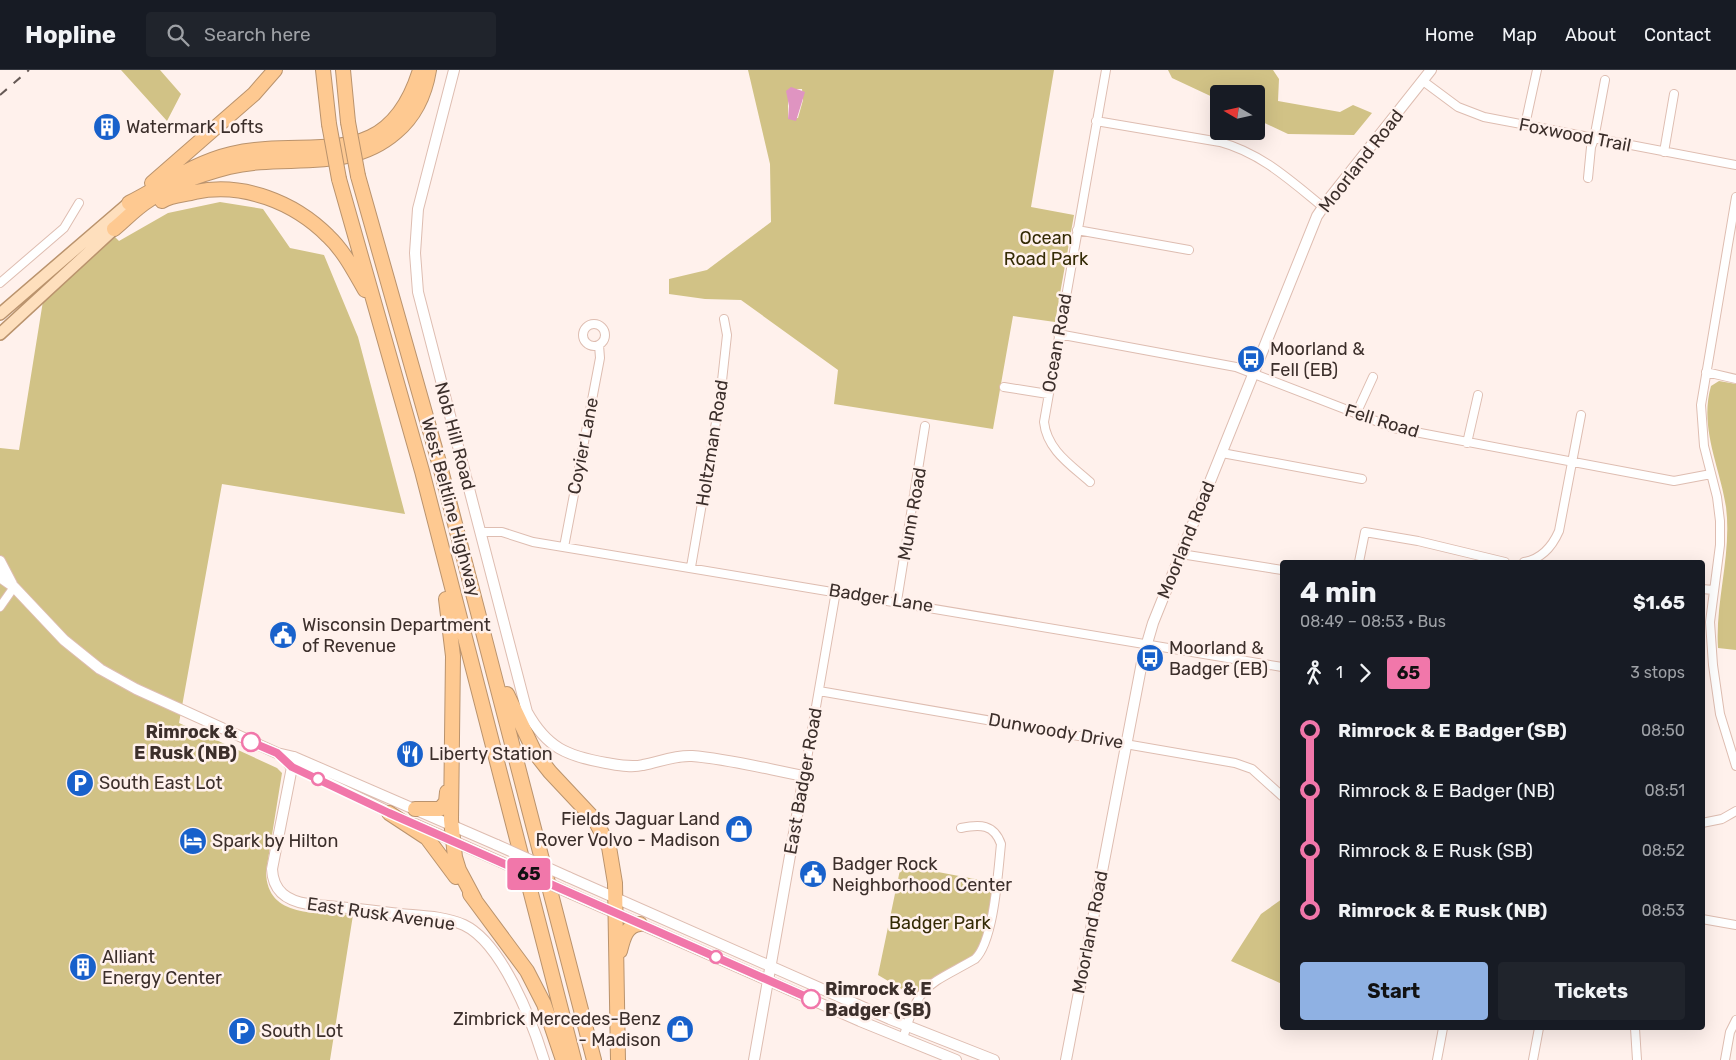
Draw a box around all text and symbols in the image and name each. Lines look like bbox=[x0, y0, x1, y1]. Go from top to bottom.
search box bbox=[146, 12, 496, 57]
text: Hopline bbox=[25, 21, 116, 49]
icon: search bbox=[164, 21, 192, 49]
text: Search here bbox=[204, 23, 311, 46]
text: Home bbox=[1425, 24, 1474, 46]
text: Map bbox=[1502, 24, 1537, 46]
text: About bbox=[1565, 24, 1616, 46]
text: Contact bbox=[1644, 24, 1711, 46]
north arrow bbox=[1210, 85, 1265, 140]
map controls bbox=[1210, 85, 1265, 140]
street label: Moorland Road bbox=[1314, 105, 1408, 217]
building icon: Watermark Lofts bbox=[92, 112, 122, 142]
street label: Foxwood Trail bbox=[1517, 113, 1633, 157]
place label: Watermark Lofts bbox=[126, 116, 263, 138]
park label: Ocean Road Park bbox=[1004, 227, 1089, 270]
street label: Ocean Road bbox=[1037, 292, 1077, 394]
place label: Moorland & Fell (EB) bbox=[1270, 338, 1365, 381]
bus stop icon: Moorland & Fell (EB) bbox=[1236, 344, 1266, 374]
street label: Holtzman Road bbox=[691, 378, 733, 508]
street label: Nob Hill Road bbox=[430, 380, 480, 492]
street label: Coyier Lane bbox=[563, 396, 603, 496]
street label: Fell Road bbox=[1342, 399, 1422, 443]
street label: West Beltline Highway bbox=[416, 415, 486, 599]
street label: Munn Road bbox=[893, 466, 931, 562]
street label: Moorland Road bbox=[1152, 478, 1220, 602]
text: 4 min bbox=[1300, 576, 1377, 609]
street label: Badger Lane bbox=[827, 579, 935, 617]
text: $1.65 bbox=[1633, 591, 1685, 614]
text: 08:49 – 08:53 · Bus bbox=[1300, 612, 1446, 631]
place label: Wisconsin Department of Revenue bbox=[302, 614, 491, 657]
public building icon: Wisconsin Department of Revenue bbox=[268, 620, 298, 650]
place label: Moorland & Badger (EB) bbox=[1169, 637, 1268, 680]
bus stop icon: Moorland & Badger (EB) bbox=[1135, 643, 1165, 673]
icon: walk bbox=[1300, 659, 1328, 687]
icon: forward bbox=[1351, 659, 1379, 687]
text: 65 bbox=[1397, 662, 1420, 684]
text: 1 bbox=[1336, 663, 1343, 682]
text: 3 stops bbox=[1630, 663, 1685, 682]
street label: East Badger Road bbox=[779, 706, 827, 856]
street label: Dunwoody Drive bbox=[987, 708, 1125, 754]
text: Rimrock & E Badger (SB) bbox=[1338, 719, 1567, 742]
place label: Rimrock & E Rusk (NB) bbox=[134, 721, 238, 764]
text: 08:50 bbox=[1641, 721, 1685, 740]
marker: Rimrock & E Rusk (NB) bbox=[241, 732, 261, 752]
restaurant icon: Liberty Station bbox=[395, 739, 425, 769]
place label: Liberty Station bbox=[429, 743, 553, 765]
parking icon: South East Lot bbox=[65, 768, 95, 798]
place label: South East Lot bbox=[99, 772, 222, 794]
unlabelled marker bbox=[311, 772, 325, 786]
text: Rimrock & E Badger (NB) bbox=[1338, 779, 1555, 802]
text: 08:51 bbox=[1644, 781, 1685, 800]
place label: Fields Jaguar Land Rover Volvo - Madison bbox=[535, 808, 720, 851]
shop icon: Fields Jaguar Land Rover Volvo - Madison bbox=[724, 814, 754, 844]
hotel icon: Spark by Hilton bbox=[178, 826, 208, 856]
place label: Spark by Hilton bbox=[212, 830, 338, 852]
text: Rimrock & E Rusk (SB) bbox=[1338, 839, 1533, 862]
text: 08:52 bbox=[1642, 841, 1685, 860]
place label: Badger Rock Neighborhood Center bbox=[832, 853, 1012, 896]
line badge: 65 bbox=[506, 858, 552, 890]
public building icon: Badger Rock Neighborhood Center bbox=[798, 859, 828, 889]
text: 65 bbox=[517, 863, 541, 885]
street label: Moorland Road bbox=[1067, 869, 1113, 995]
street label: East Rusk Avenue bbox=[306, 893, 456, 935]
text: Rimrock & E Rusk (NB) bbox=[1338, 899, 1547, 922]
text: 08:53 bbox=[1641, 901, 1685, 920]
park label: Badger Park bbox=[889, 912, 992, 934]
place label: Alliant Energy Center bbox=[102, 946, 222, 989]
unlabelled marker bbox=[709, 950, 723, 964]
building icon: Alliant Energy Center bbox=[68, 952, 98, 982]
button: Start bbox=[1300, 962, 1488, 1020]
button: Tickets bbox=[1498, 962, 1685, 1020]
place label: Rimrock & E Badger (SB) bbox=[825, 978, 932, 1021]
marker: Rimrock & E Badger (SB) bbox=[801, 989, 821, 1009]
place label: Zimbrick Mercedes-Benz - Madison bbox=[453, 1008, 661, 1051]
shop icon: Zimbrick Mercedes-Benz - Madison bbox=[665, 1014, 695, 1044]
parking icon: South Lot bbox=[227, 1016, 257, 1046]
place label: South Lot bbox=[261, 1020, 343, 1042]

